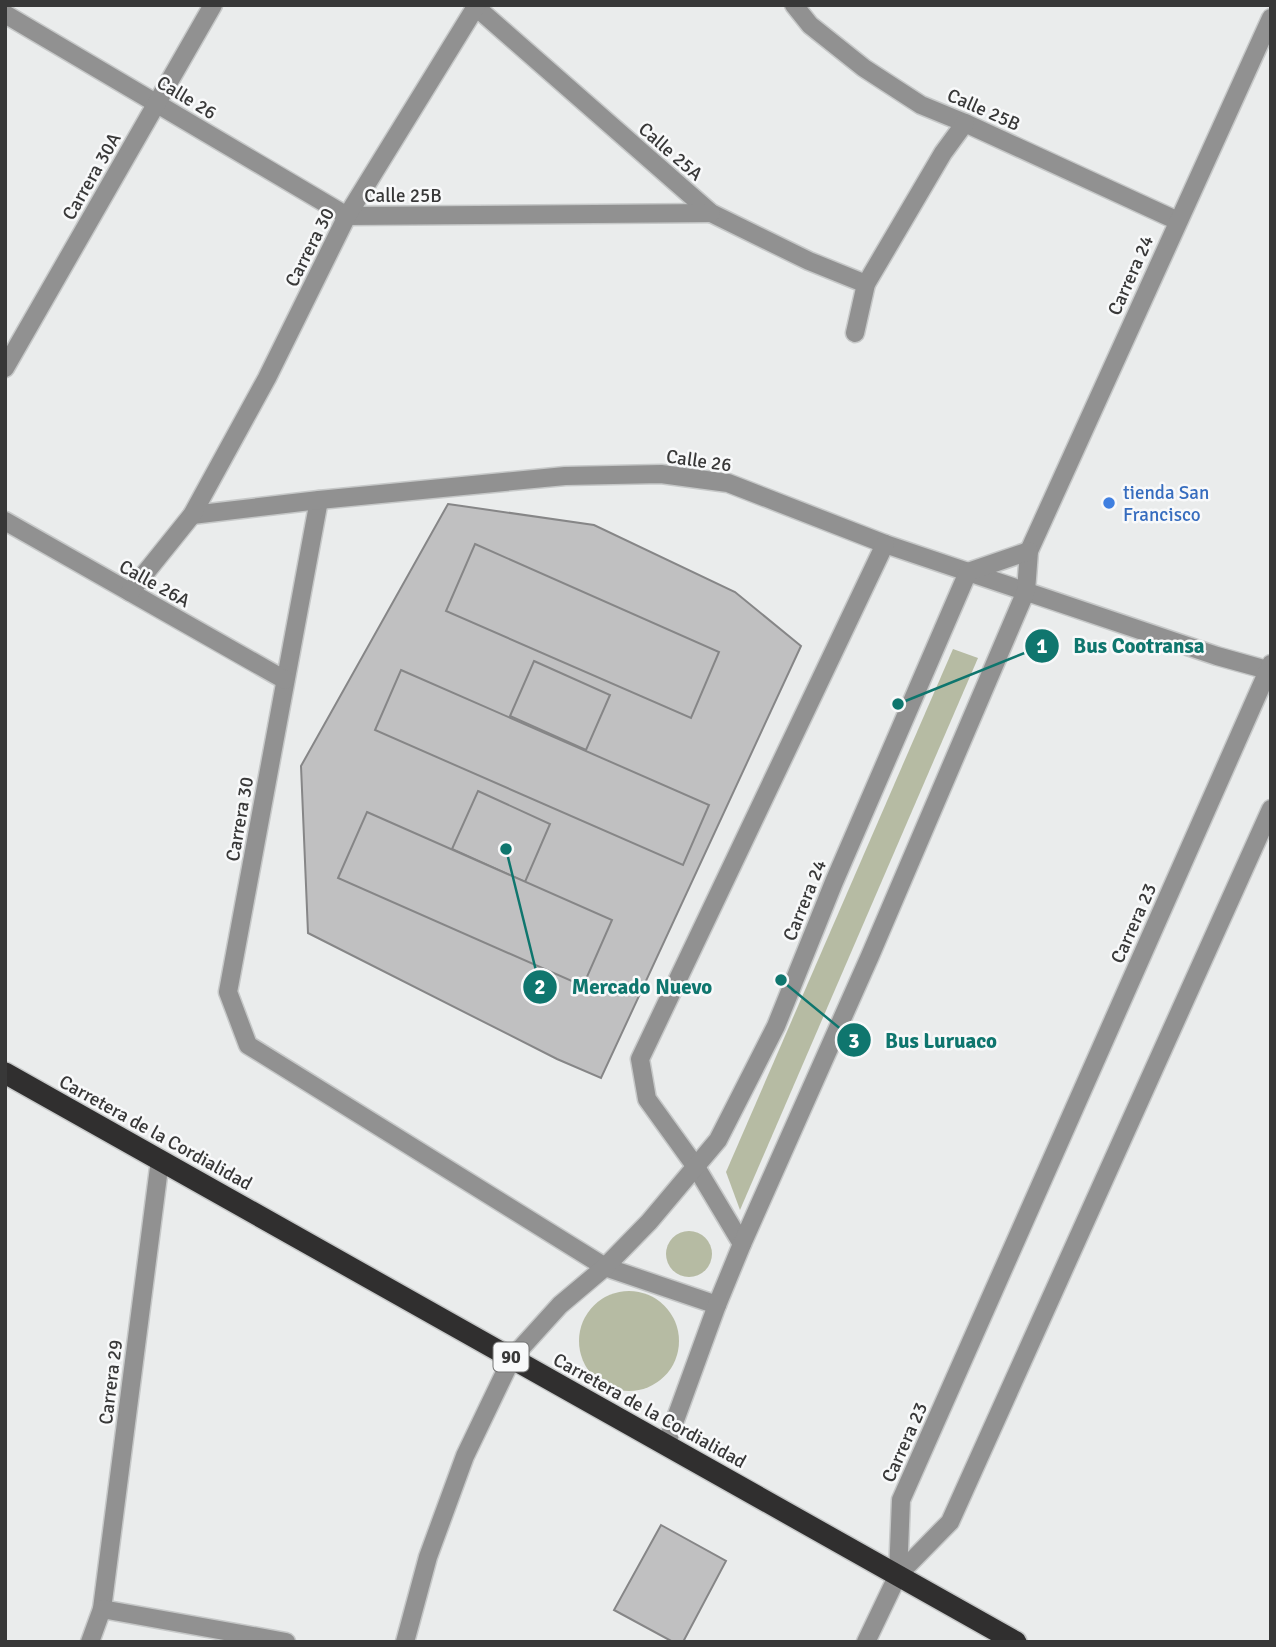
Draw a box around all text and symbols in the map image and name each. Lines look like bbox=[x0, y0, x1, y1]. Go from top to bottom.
street label: Calle 26 bbox=[152, 71, 221, 125]
street label: Calle 25B bbox=[943, 83, 1024, 137]
street label: Calle 25A bbox=[633, 117, 708, 187]
street label: Carrera 30A bbox=[57, 128, 127, 224]
street label: Calle 25B bbox=[364, 184, 442, 208]
street label: Carrera 30 bbox=[280, 204, 340, 291]
street label: Carrera 24 bbox=[1103, 232, 1159, 319]
street label: Calle 26 bbox=[665, 445, 733, 477]
place label: tienda San Francisco bbox=[1123, 481, 1209, 527]
marker: tienda San Francisco bbox=[1101, 495, 1117, 511]
street label: Calle 26A bbox=[115, 555, 195, 613]
callout: Bus Cootransa bbox=[1025, 625, 1219, 667]
text: 1 bbox=[1036, 633, 1048, 659]
text: Bus Cootransa bbox=[1073, 633, 1205, 659]
street label: Carrera 30 bbox=[221, 775, 259, 863]
street label: Carrera 24 bbox=[778, 856, 832, 944]
street label: Carrera 23 bbox=[1106, 880, 1162, 967]
callout: Mercado Nuevo bbox=[523, 966, 726, 1008]
text: 2 bbox=[534, 974, 546, 1000]
text: Mercado Nuevo bbox=[572, 974, 712, 1000]
callout: Bus Luruaco bbox=[836, 1019, 1011, 1061]
text: 3 bbox=[848, 1028, 860, 1054]
text: Bus Luruaco bbox=[885, 1028, 997, 1054]
street label: Carretera de la Cordialidad bbox=[55, 1070, 256, 1196]
street label: Carrera 29 bbox=[94, 1338, 128, 1426]
road number: 90 bbox=[494, 1342, 528, 1372]
street label: Carretera de la Cordialidad bbox=[549, 1348, 750, 1474]
street label: Carrera 23 bbox=[877, 1399, 933, 1486]

